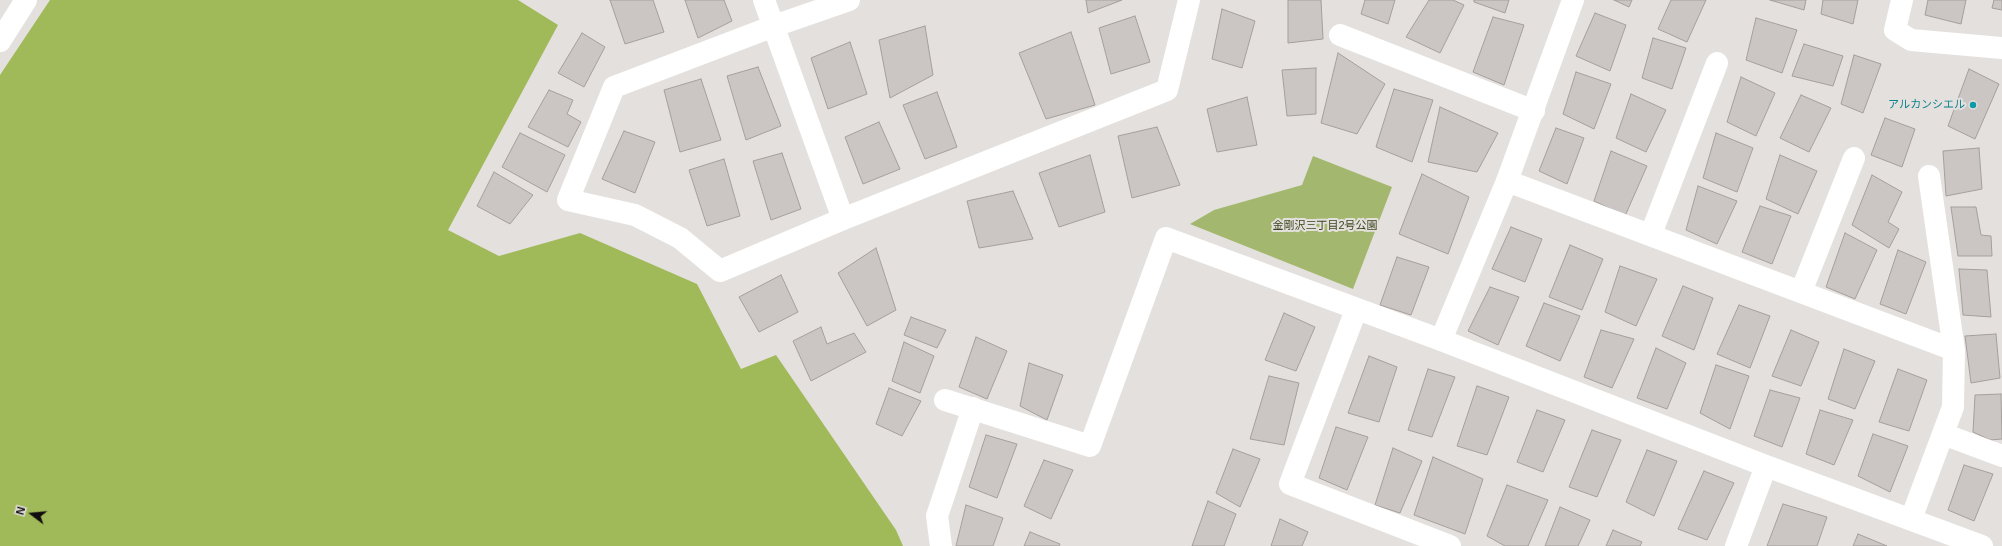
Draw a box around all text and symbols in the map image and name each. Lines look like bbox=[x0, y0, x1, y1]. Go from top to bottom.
place label: アルカンシエル bbox=[1888, 98, 1965, 112]
marker: アルカンシエル bbox=[1968, 100, 1978, 110]
park label: 金剛沢三丁目2号公園 bbox=[1272, 219, 1378, 233]
north arrow bbox=[12, 494, 52, 534]
text: N bbox=[14, 505, 27, 516]

